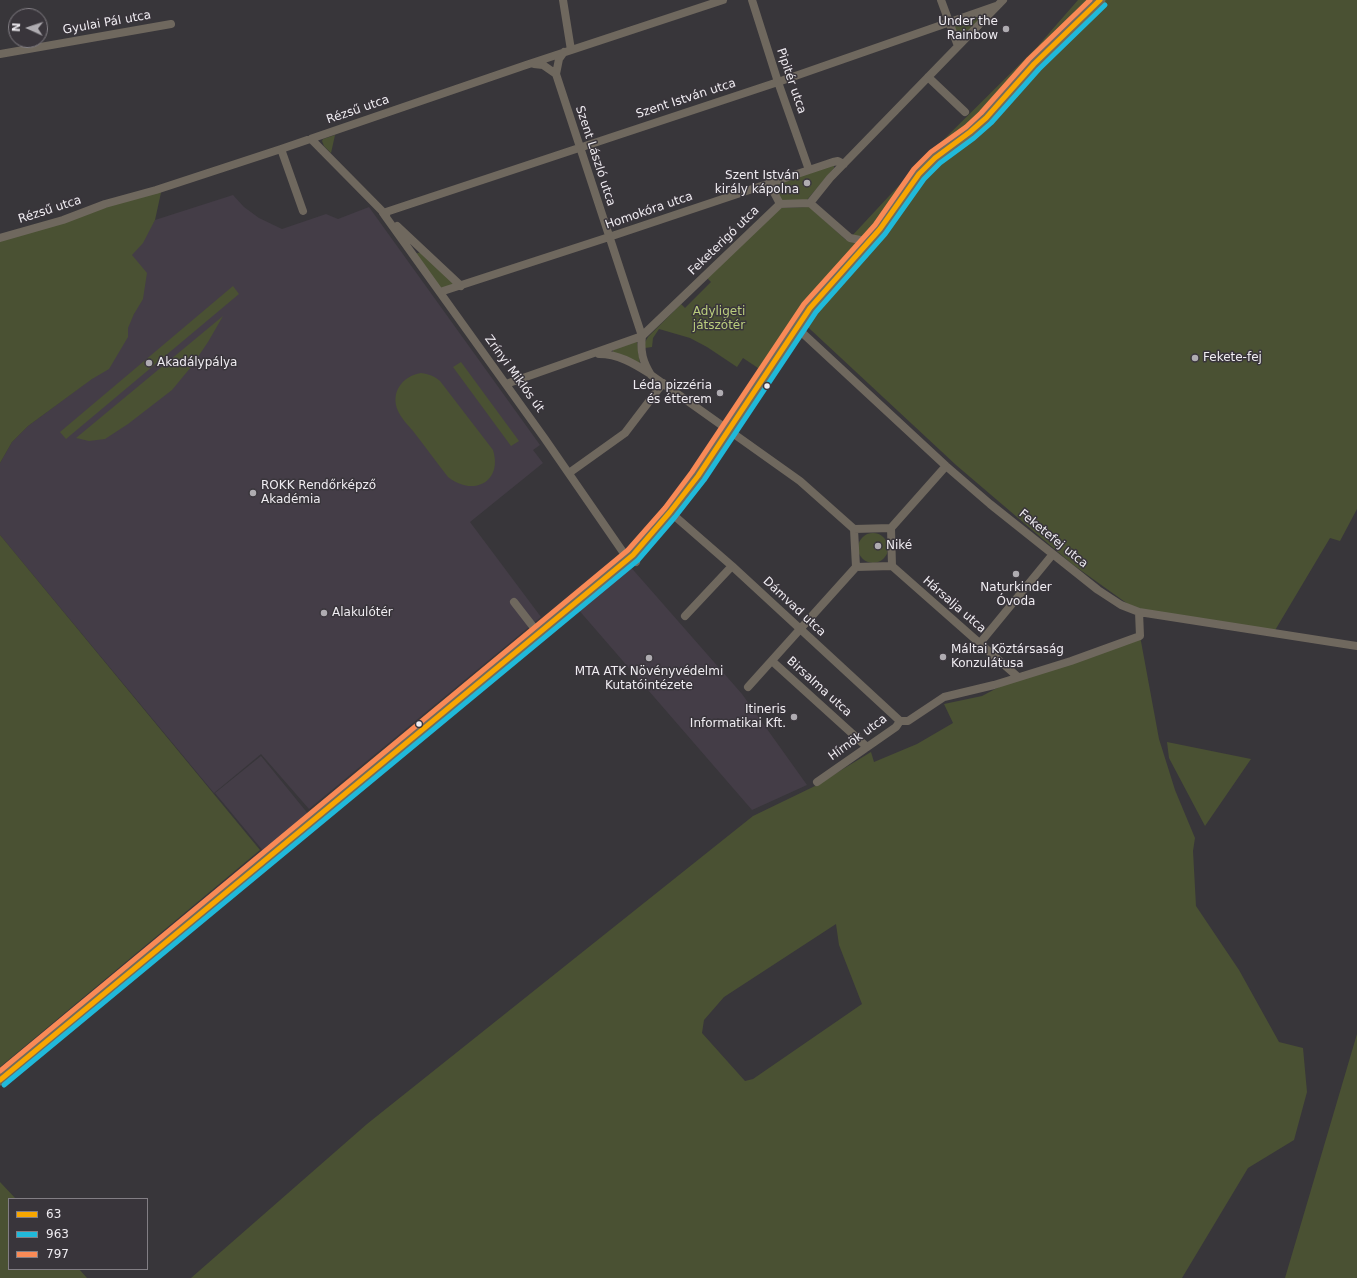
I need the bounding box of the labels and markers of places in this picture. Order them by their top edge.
place label: Under the Rainbow [938,15,998,43]
marker: Under the Rainbow [1001,24,1011,34]
place label: Szent István király kápolna [715,169,799,197]
marker: Szent István király kápolna [802,178,812,188]
place label: Fekete-fej [1203,351,1262,365]
marker: Fekete-fej [1190,353,1200,363]
place label: Akadálypálya [157,356,237,370]
marker: Akadálypálya [144,358,154,368]
place label: Léda pizzéria és étterem [633,379,712,407]
unlabelled marker [762,381,772,391]
marker: Léda pizzéria és étterem [715,388,725,398]
place label: ROKK Rendőrképző Akadémia [261,479,376,507]
marker: ROKK Rendőrképző Akadémia [248,488,258,498]
place label: Niké [886,539,912,553]
marker: Niké [873,541,883,551]
marker: Naturkinder Óvoda [1011,569,1021,579]
place label: Naturkinder Óvoda [980,581,1052,609]
place label: Alakulótér [332,606,393,620]
marker: Alakulótér [319,608,329,618]
place label: Máltai Köztársaság Konzulátusa [951,643,1064,671]
marker: Máltai Köztársaság Konzulátusa [938,652,948,662]
marker: MTA ATK Növényvédelmi Kutatóintézete [644,653,654,663]
place label: MTA ATK Növényvédelmi Kutatóintézete [575,665,723,693]
place label: Itineris Informatikai Kft. [690,703,786,731]
marker: Itineris Informatikai Kft. [789,712,799,722]
unlabelled marker [414,719,424,729]

